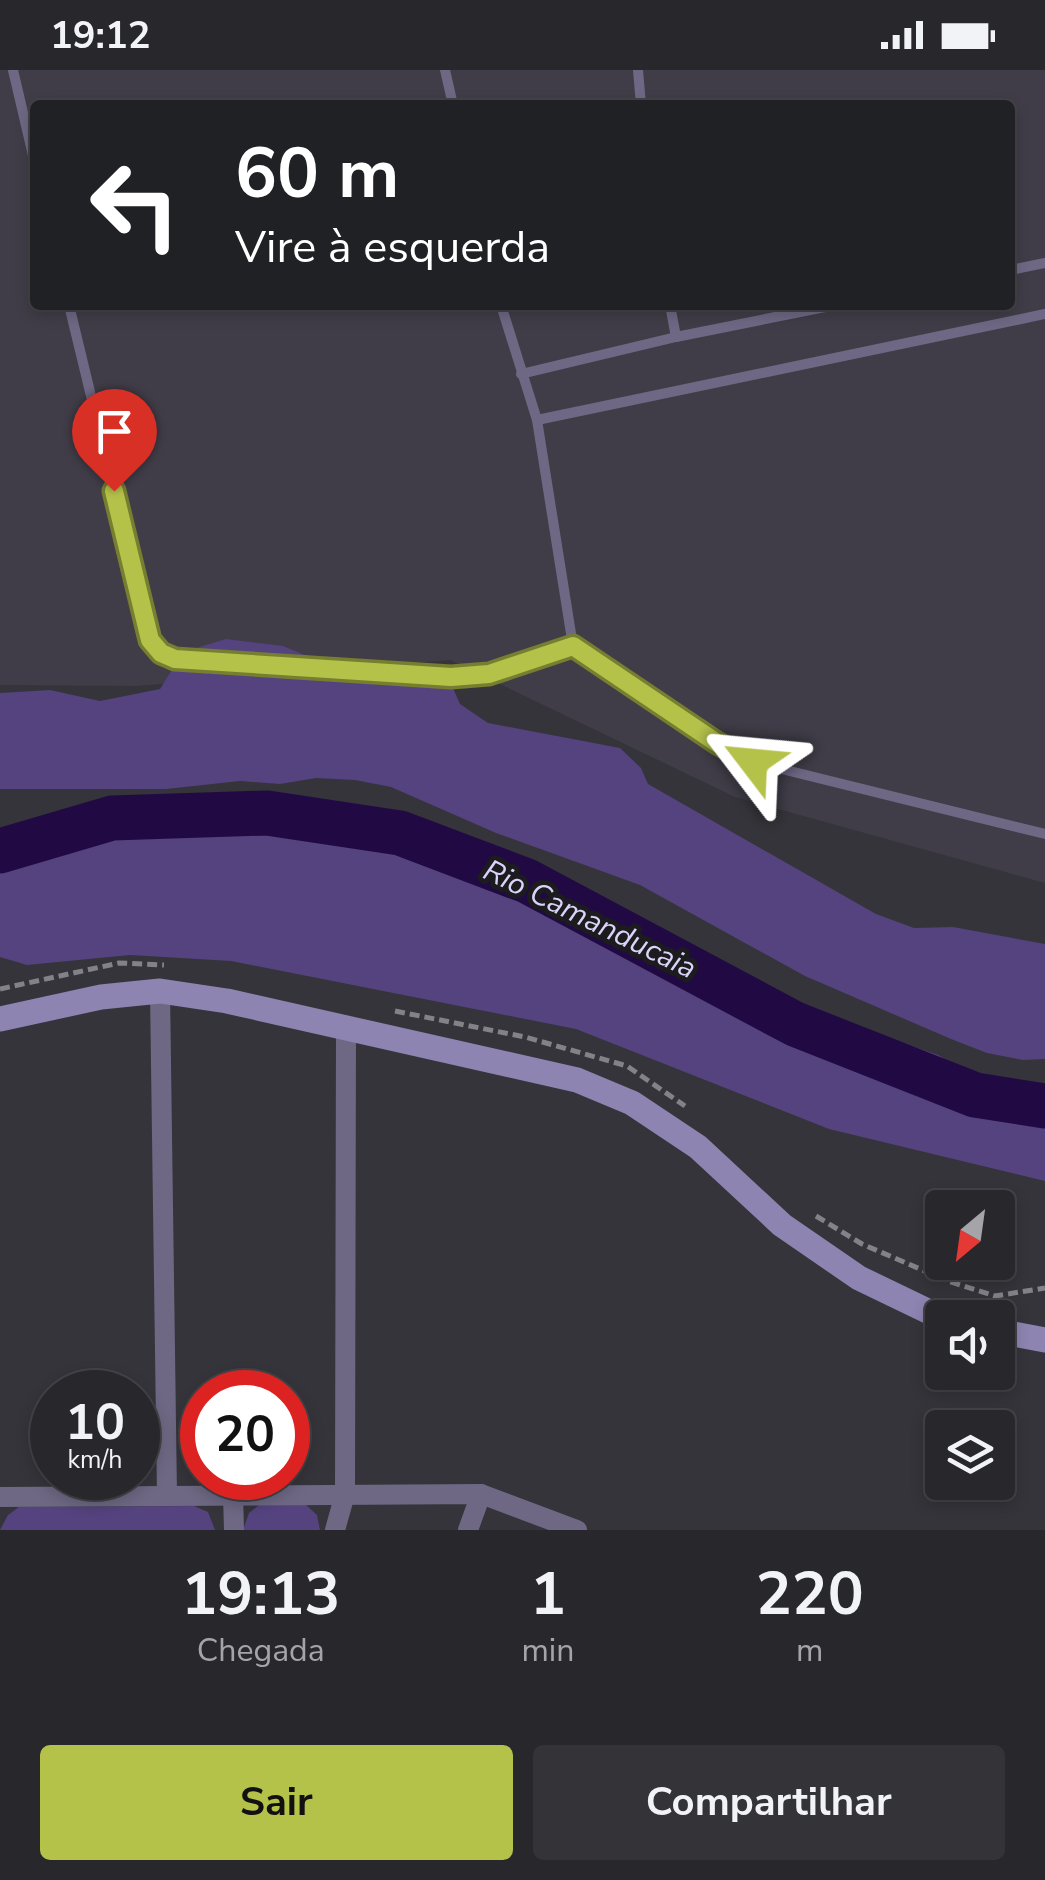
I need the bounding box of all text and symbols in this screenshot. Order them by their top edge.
text: 19:12 [50,10,151,61]
text: 60 m [235,126,399,222]
icon: left [70,140,200,270]
text: Vire à esquerda [235,217,550,278]
pin [72,389,157,492]
icon: arrive [87,404,142,459]
position arrow [701,710,805,814]
water label: Rio Camanducaia [476,850,703,989]
north arrow [925,1190,1015,1280]
map controls [925,1190,1015,1500]
button: sound [925,1300,1015,1390]
speed limit sign: 20 [180,1370,310,1500]
text: 10 [65,1388,125,1457]
button: layers [925,1410,1015,1500]
text: km/h [67,1443,123,1477]
text: 19:13 [181,1553,340,1635]
text: 1 [530,1553,566,1635]
text: 220 [756,1553,864,1635]
text: Chegada [197,1629,325,1672]
text: min [521,1629,574,1672]
text: m [796,1629,823,1672]
button: Sair [40,1745,513,1860]
button: Compartilhar [533,1745,1005,1860]

